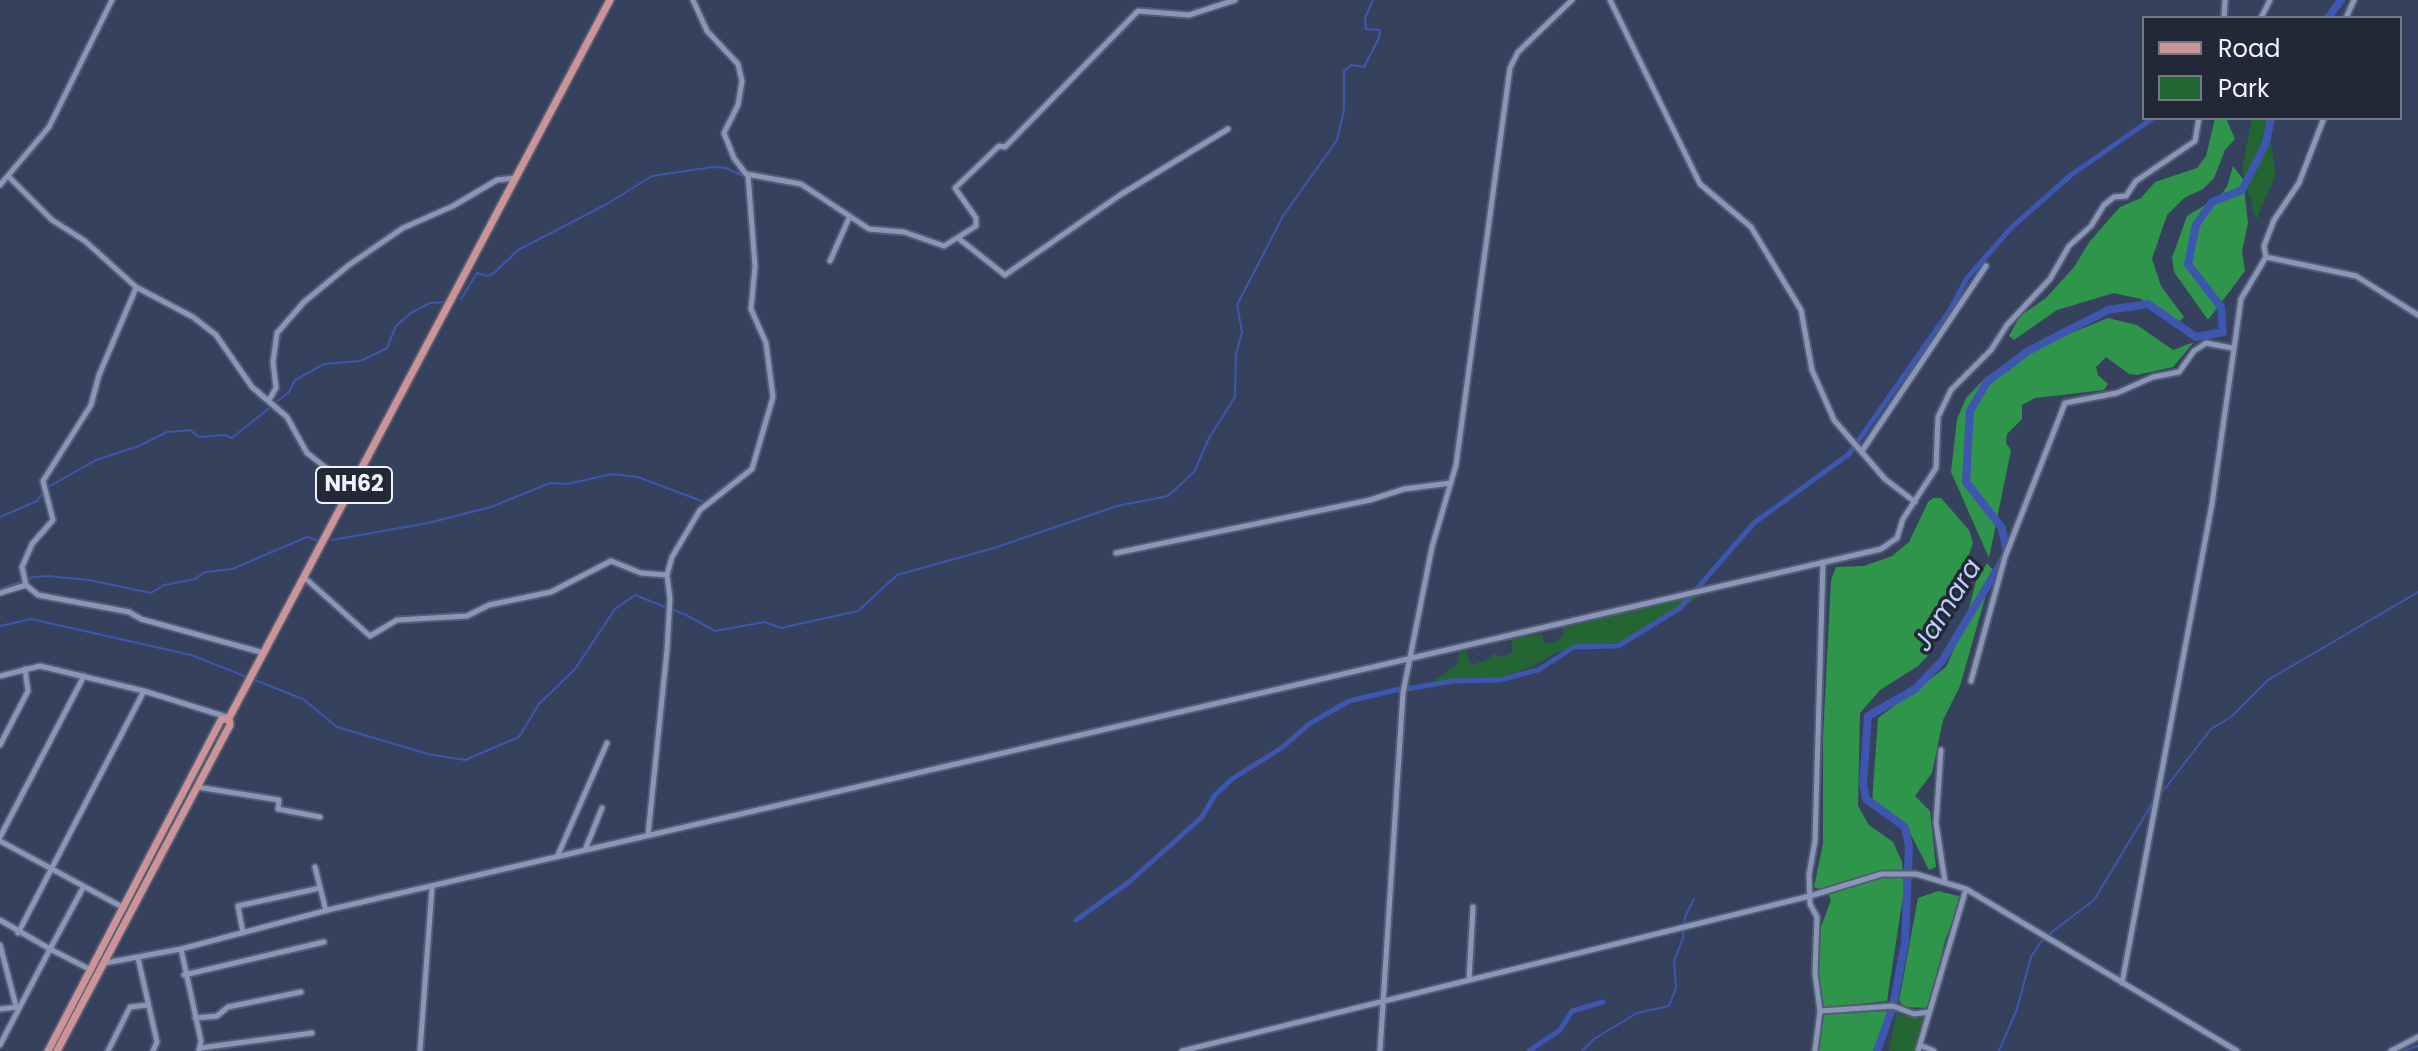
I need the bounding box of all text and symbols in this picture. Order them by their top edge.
legend [2142,16,2402,120]
text: Road [2218,32,2280,65]
text: Park [2218,72,2269,105]
road number: NH62 [316,467,392,503]
water label: Jamara [1908,554,1990,658]

